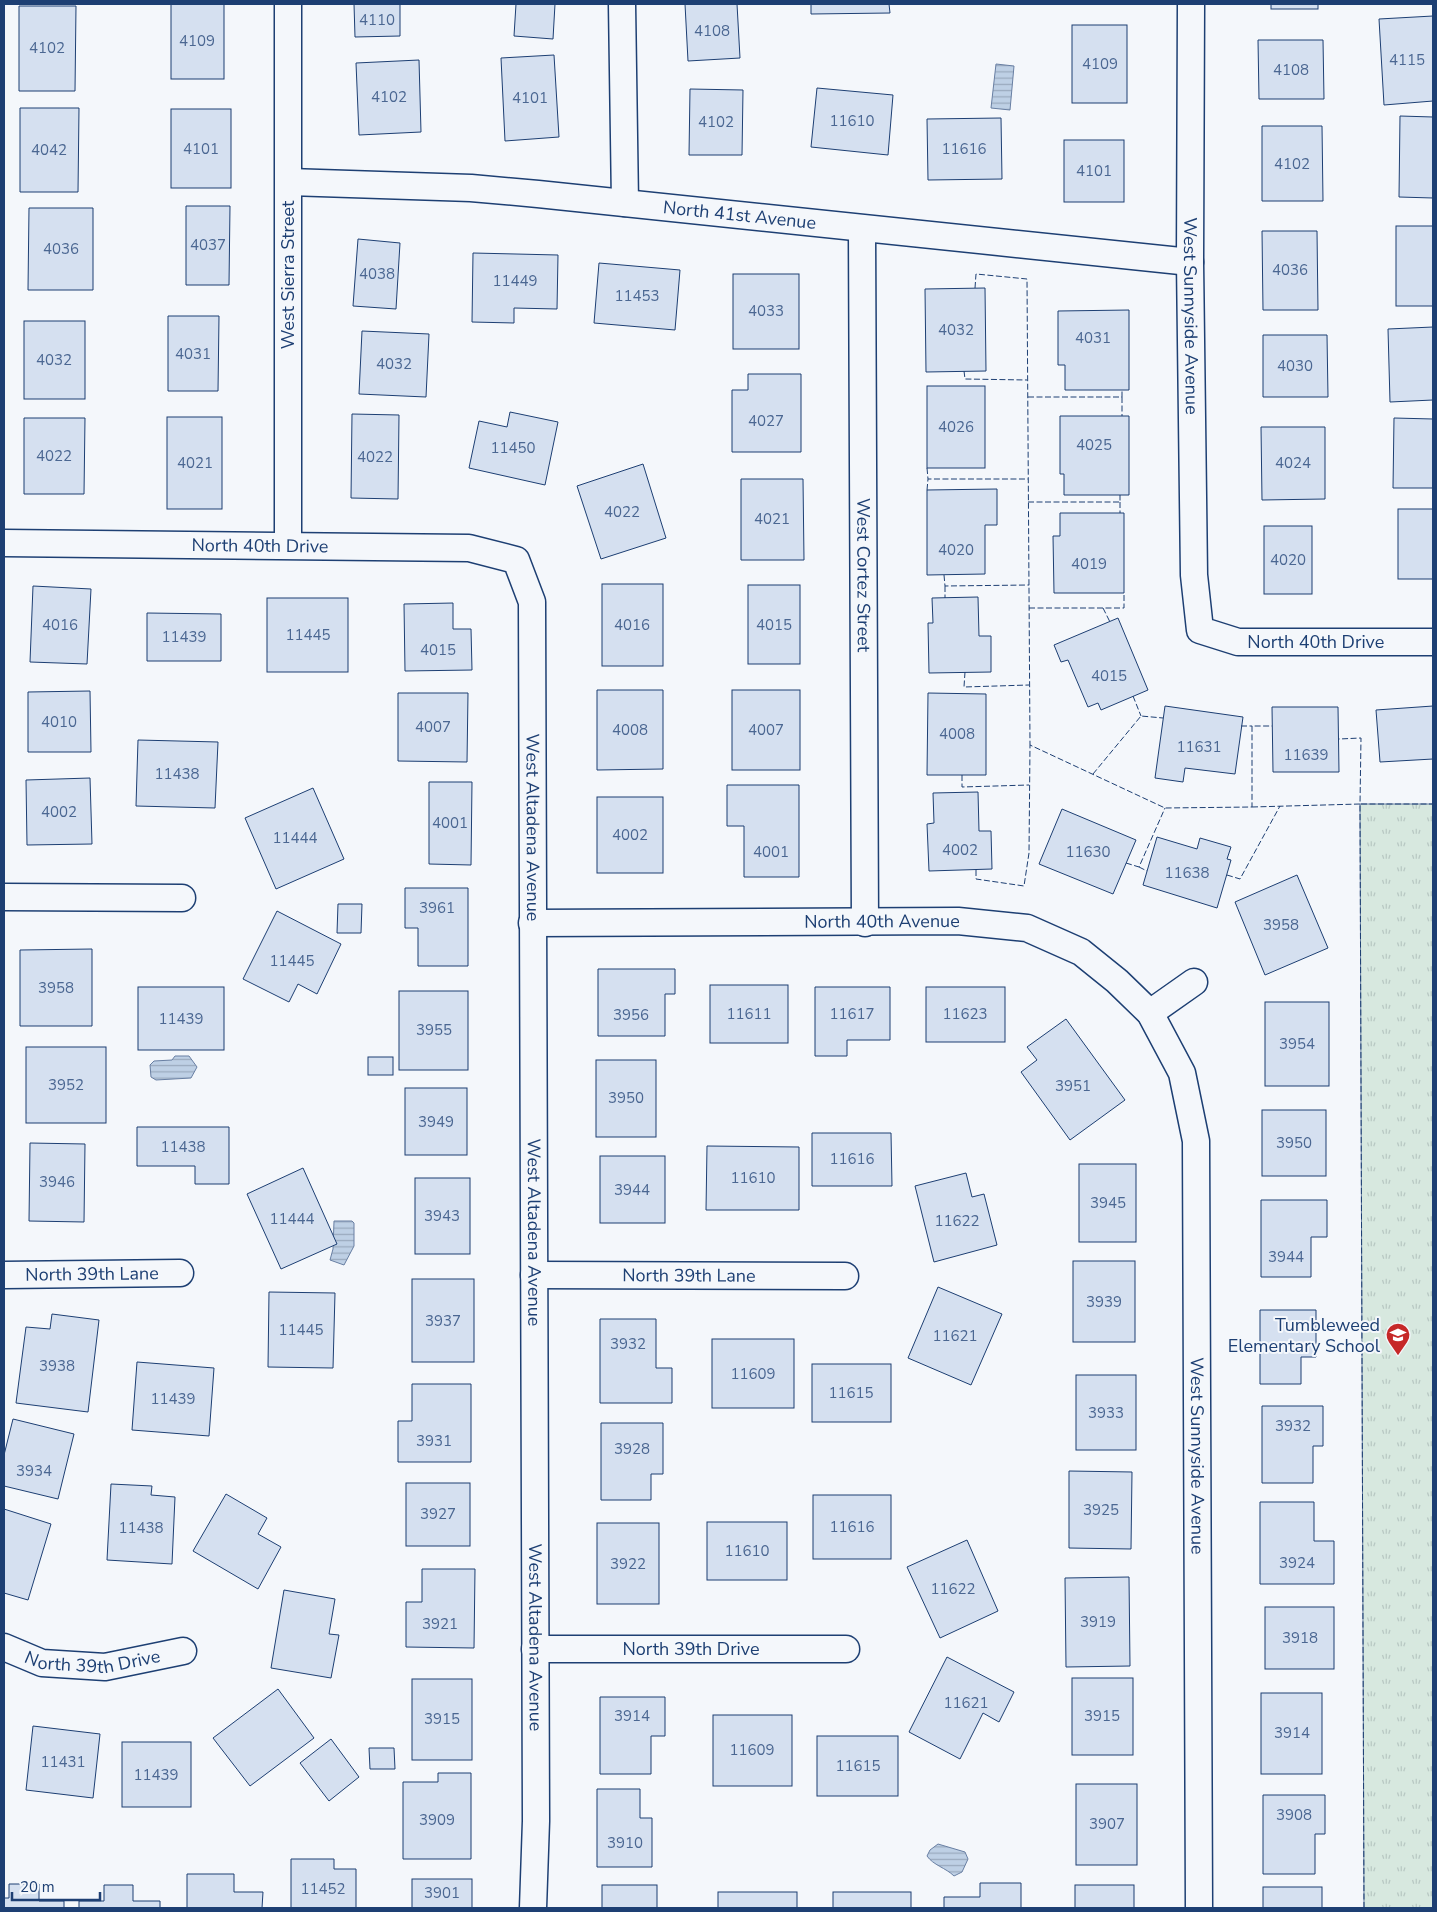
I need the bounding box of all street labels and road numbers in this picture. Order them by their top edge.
street label: North 41st Avenue [662,195,817,235]
street label: West Sierra Street [276,200,300,349]
street label: West Sunnyside Avenue [1178,217,1204,415]
street label: West Cortez Street [851,498,876,653]
street label: North 40th Drive [191,533,329,558]
street label: North 40th Drive [1247,630,1384,654]
street label: West Altadena Avenue [520,734,545,921]
street label: North 40th Avenue [804,909,960,934]
street label: West Altadena Avenue [522,1139,546,1326]
street label: North 39th Lane [25,1261,159,1287]
street label: North 39th Lane [622,1263,756,1288]
street label: West Sunnyside Avenue [1185,1357,1210,1555]
street label: West Altadena Avenue [523,1544,548,1731]
street label: North 39th Drive [623,1637,759,1661]
street label: North 39th Drive [21,1644,162,1679]

